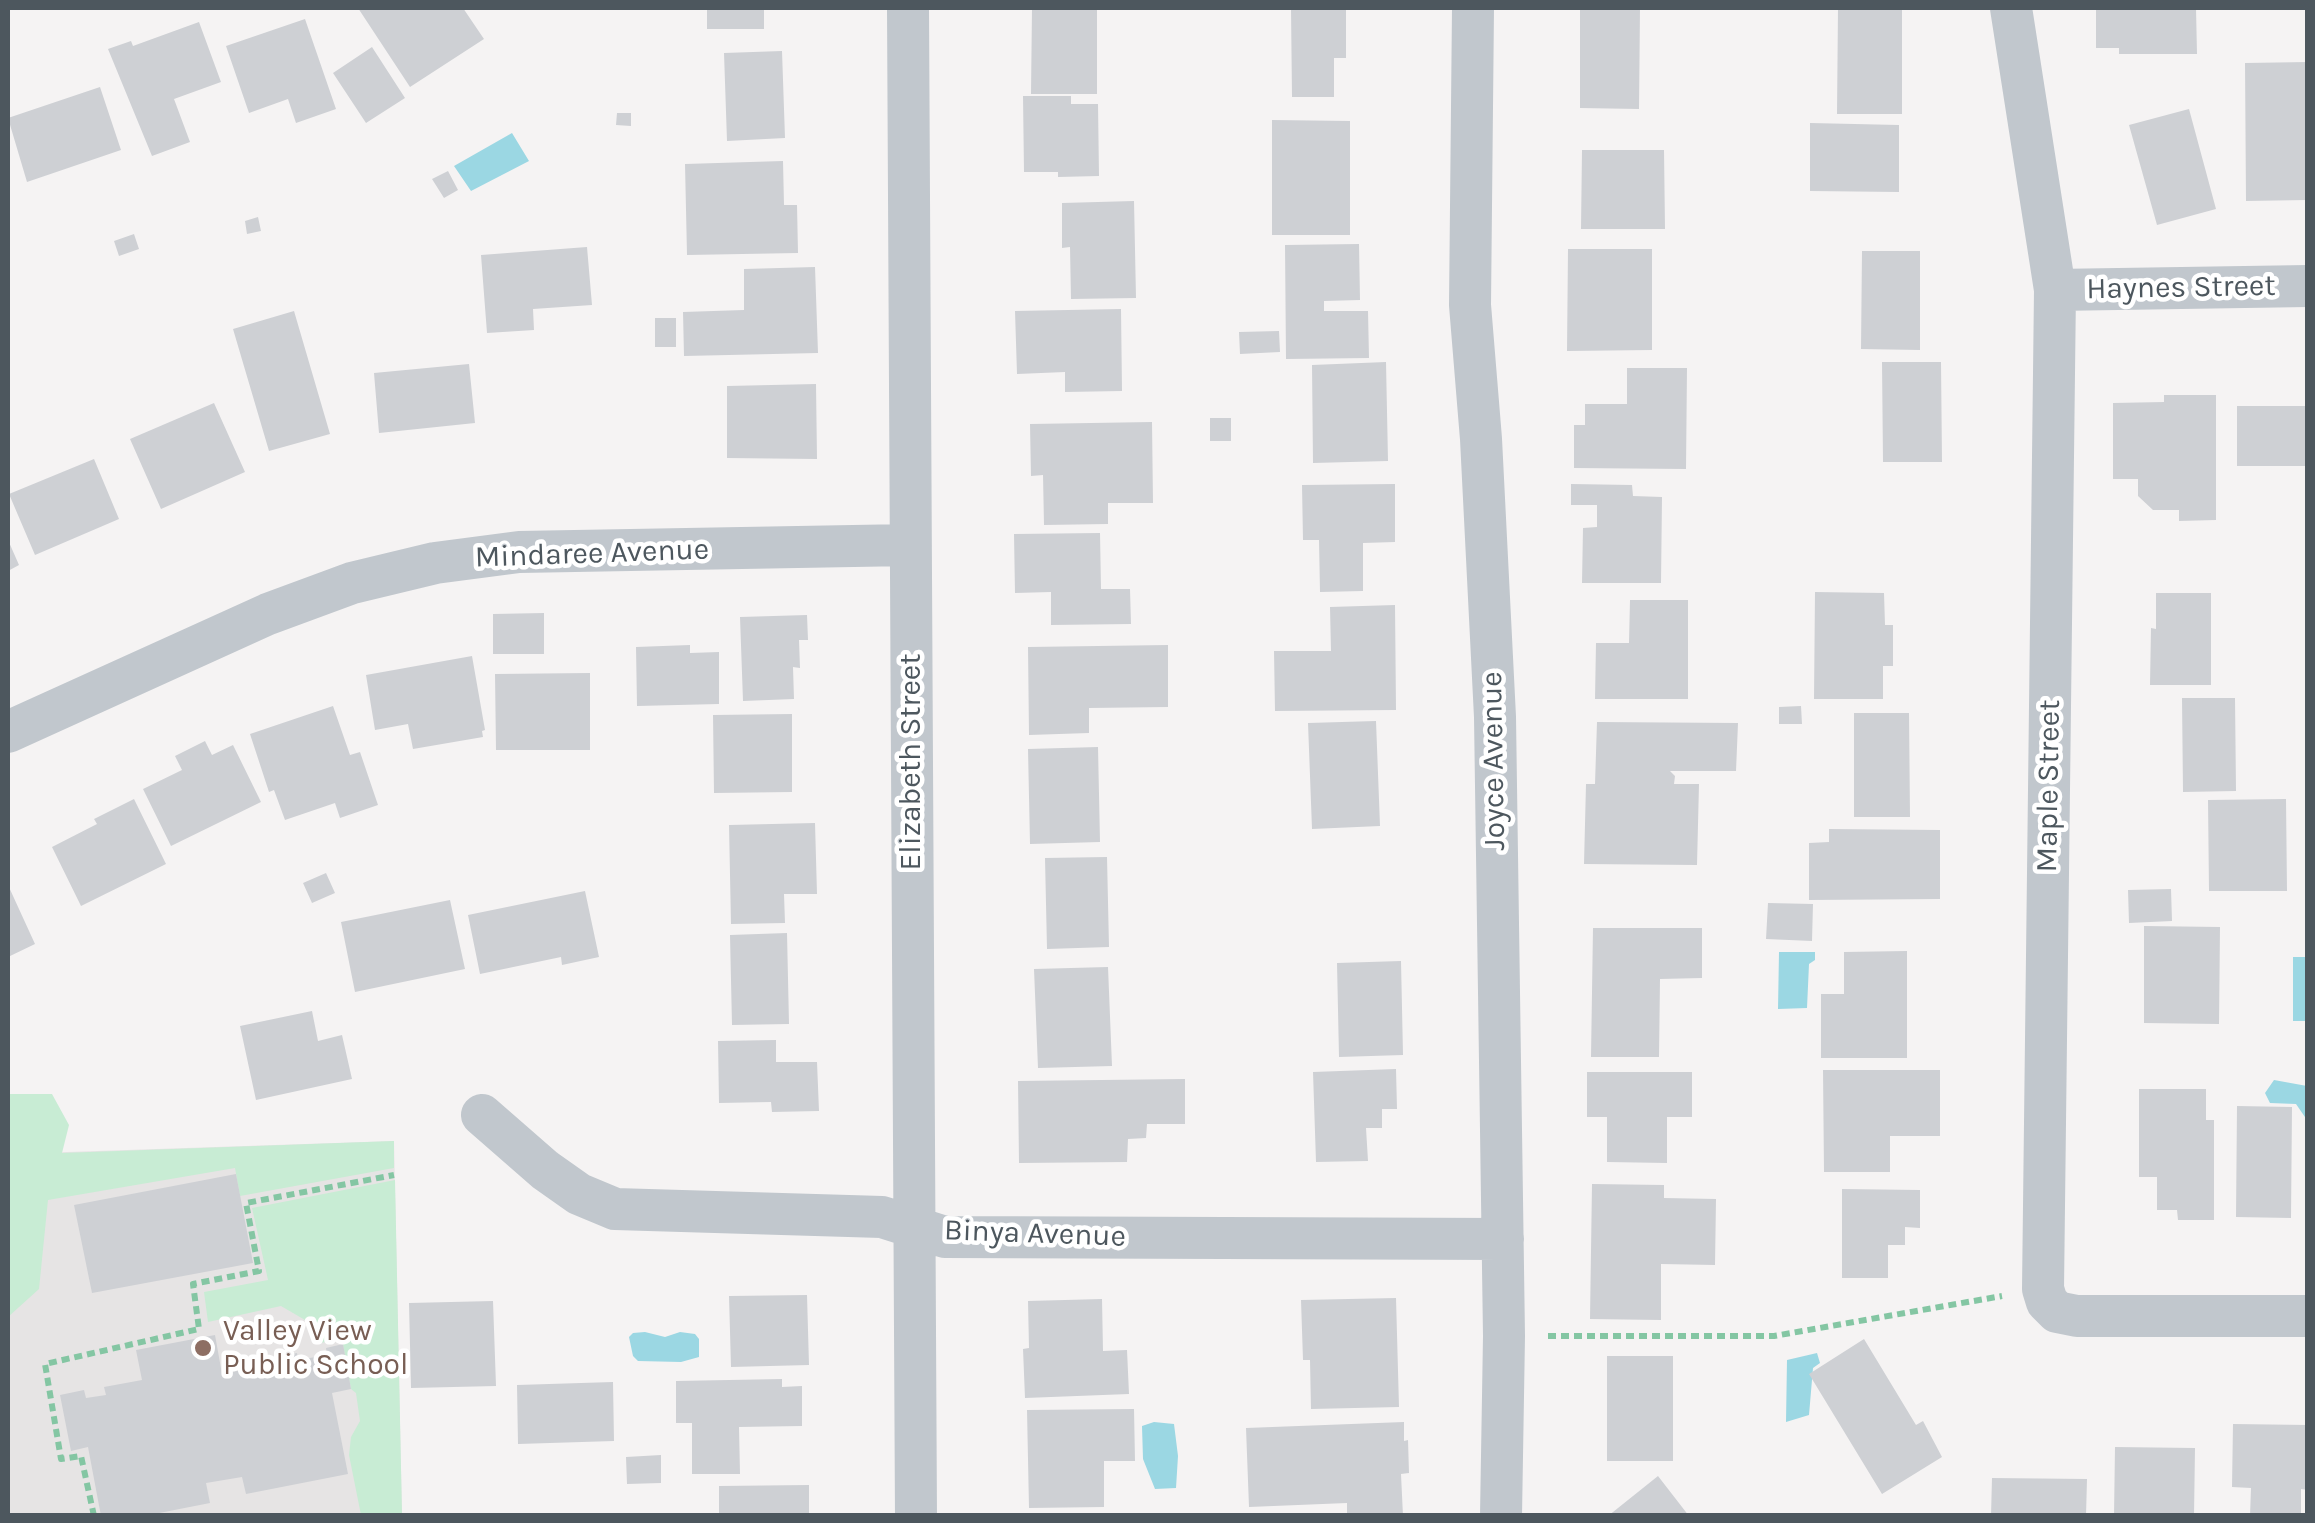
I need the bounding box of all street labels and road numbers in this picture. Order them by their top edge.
street label: Haynes Street [2086,268,2276,308]
street label: Mindaree Avenue [474,532,710,576]
street label: Elizabeth Street [893,654,929,870]
street label: Joyce Avenue [1474,671,1514,851]
street label: Maple Street [2029,699,2069,873]
street label: Binya Avenue [943,1213,1127,1255]

